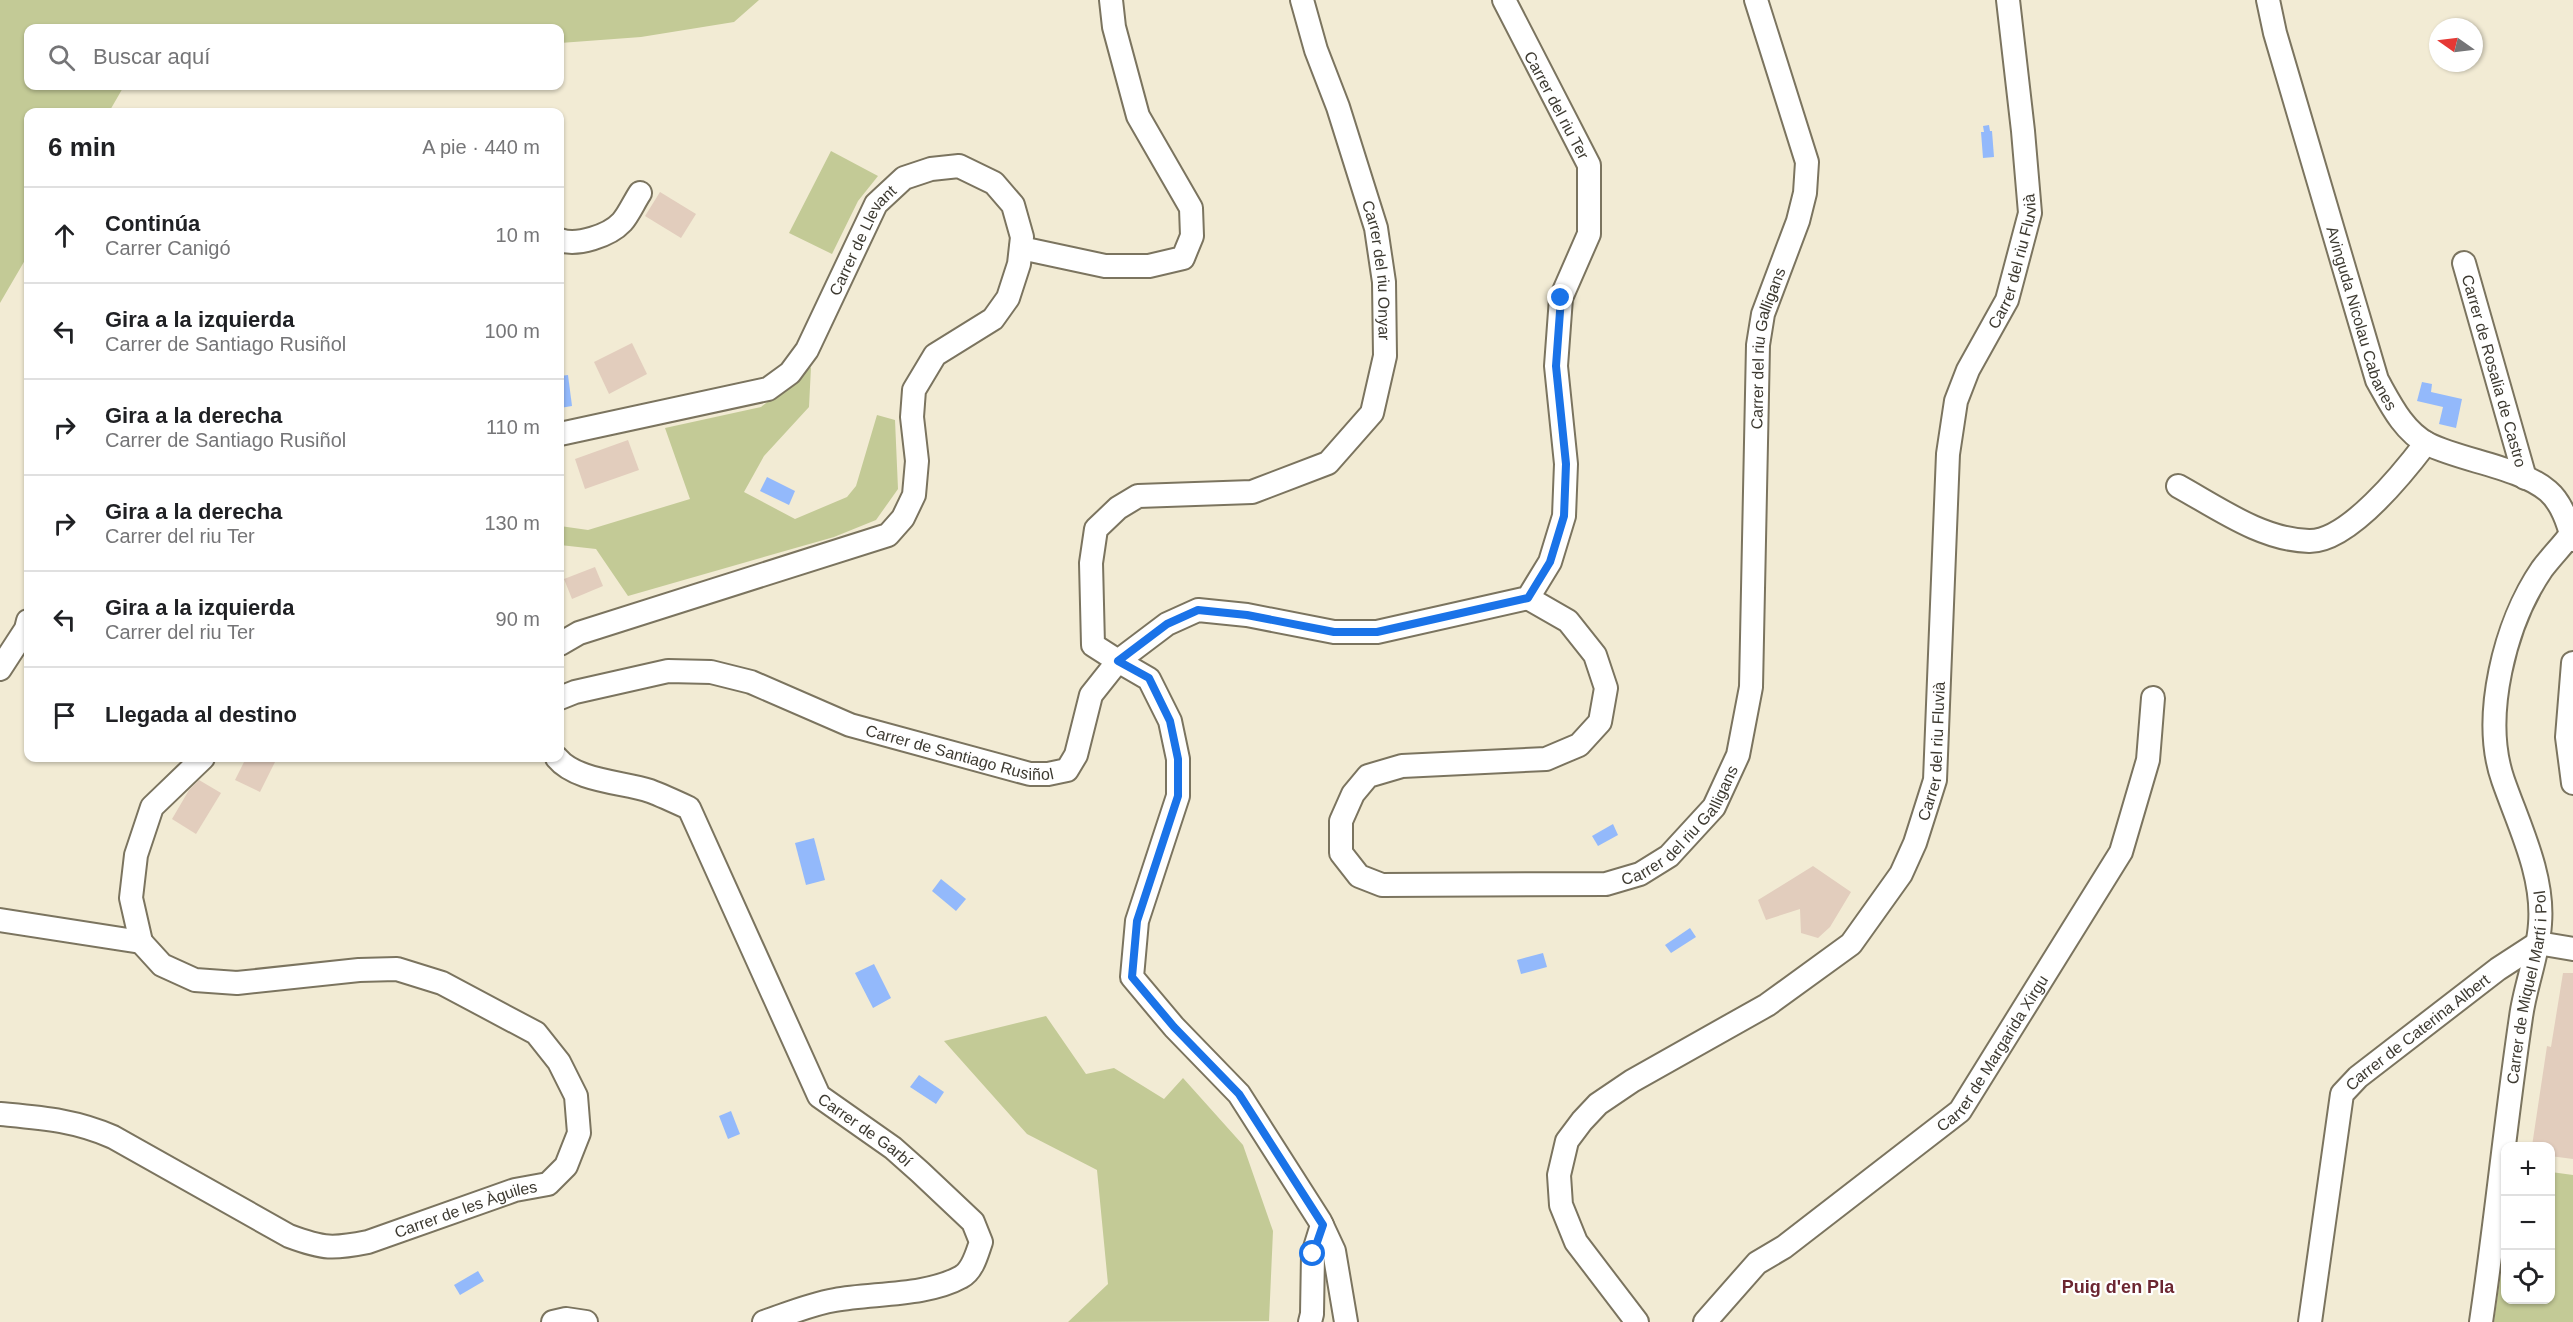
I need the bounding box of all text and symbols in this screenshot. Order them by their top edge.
north arrow [2429,18,2483,72]
search box [24,24,564,90]
icon: search [45,41,78,74]
text: Buscar aquí [93,44,210,69]
street label: Carrer del riu Ter [1521,48,1592,163]
text: 6 min [48,132,116,162]
text: A pie · 440 m [422,136,540,158]
street label: Carrer de Llevant [826,182,900,298]
street label: Carrer del riu Fluvià [1985,193,2039,332]
street label: Carrer del riu Onyar [1359,198,1393,341]
text: Continúa [105,211,200,236]
icon: ahead [48,219,81,252]
text: 10 m [496,224,540,246]
street label: Avinguda Nicolau Cabanes [2323,224,2400,413]
text: Carrer Canigó [105,237,231,259]
street label: Carrer del riu Galligans [1748,265,1789,430]
street label: Carrer de Rosalia de Castro [2459,273,2529,469]
route end [1547,284,1573,310]
text: Gira a la izquierda [105,307,295,332]
icon: left [48,315,81,348]
text: 100 m [484,320,540,342]
text: Carrer de Santiago Rusiñol [105,333,346,355]
text: Gira a la derecha [105,403,282,428]
icon: right [48,411,81,444]
text: 110 m [486,416,540,438]
text: Carrer de Santiago Rusiñol [105,429,346,451]
text: Gira a la derecha [105,499,282,524]
icon: right [48,507,81,540]
text: 130 m [484,512,540,534]
text: Carrer del riu Ter [105,525,255,547]
text: Gira a la izquierda [105,595,295,620]
icon: left [48,603,81,636]
text: 90 m [496,608,540,630]
text: Carrer del riu Ter [105,621,255,643]
street label: Carrer del riu Fluvià [1915,681,1948,823]
icon: arrive [48,699,81,732]
text: Llegada al destino [105,702,297,727]
street label: Carrer de Santiago Rusiñol [864,722,1055,783]
street label: Carrer del riu Galligans [1619,763,1741,888]
street label: Carrer de Miquel Martí i Pol [2504,890,2550,1085]
street label: Carrer de Caterina Albert [2342,971,2493,1094]
street label: Carrer de Margarida Xirgu [1933,972,2051,1135]
street label: Carrer de Garbí [815,1090,916,1170]
map controls [2501,1142,2555,1304]
button: + [2501,1142,2555,1196]
street label: Carrer de les Àguiles [392,1178,538,1241]
button: − [2501,1196,2555,1250]
route start [1299,1240,1325,1266]
button: locate [2501,1250,2555,1304]
district label: Puig d'en Pla [2062,1277,2175,1297]

